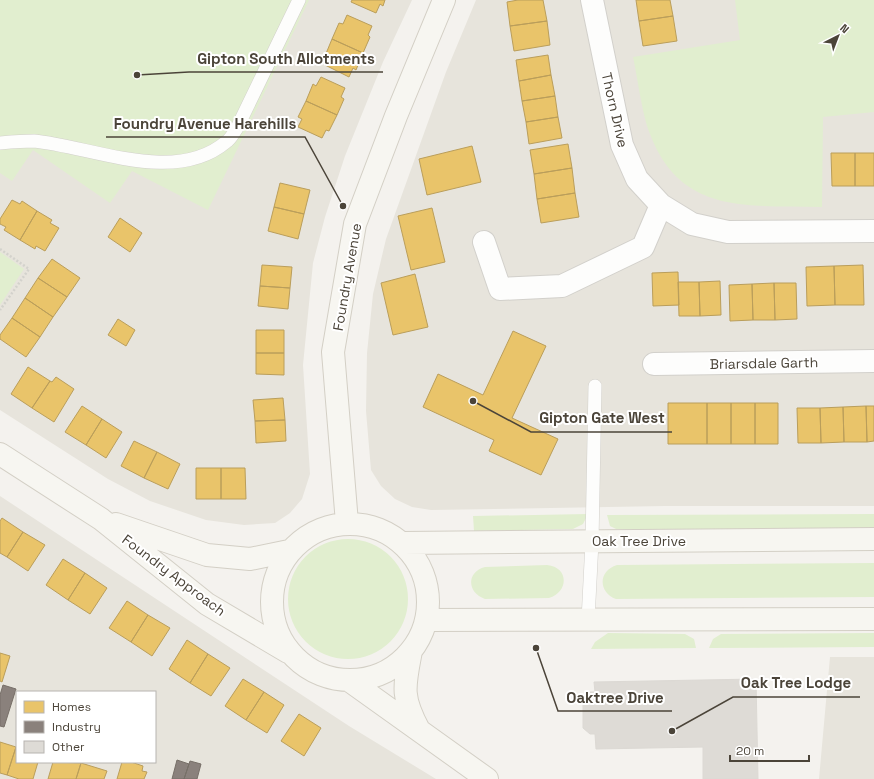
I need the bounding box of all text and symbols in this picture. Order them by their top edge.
north arrow [818,16,858,56]
text: N [837,21,852,36]
callout: Gipton South Allotments [189,45,383,72]
text: Gipton South Allotments [197,49,375,68]
street label: Thorn Drive [598,71,632,149]
callout: Foundry Avenue Harehills [106,110,305,137]
text: Foundry Avenue Harehills [114,114,297,133]
street label: Foundry Avenue [329,222,365,332]
street label: Briarsdale Garth [710,353,818,373]
callout: Gipton Gate West [531,405,672,432]
text: Gipton Gate West [539,408,665,427]
street label: Foundry Approach [119,530,229,620]
street label: Oak Tree Drive [592,532,686,550]
callout: Oak Tree Lodge [733,670,860,697]
text: Oak Tree Lodge [741,673,852,692]
callout: Oaktree Drive [558,684,672,711]
text: Oaktree Drive [566,688,664,707]
legend [16,691,156,763]
text: Homes [52,699,91,715]
text: Industry [52,719,101,735]
scale bar [730,737,809,763]
text: Other [52,739,85,755]
text: 20 m [736,743,764,759]

